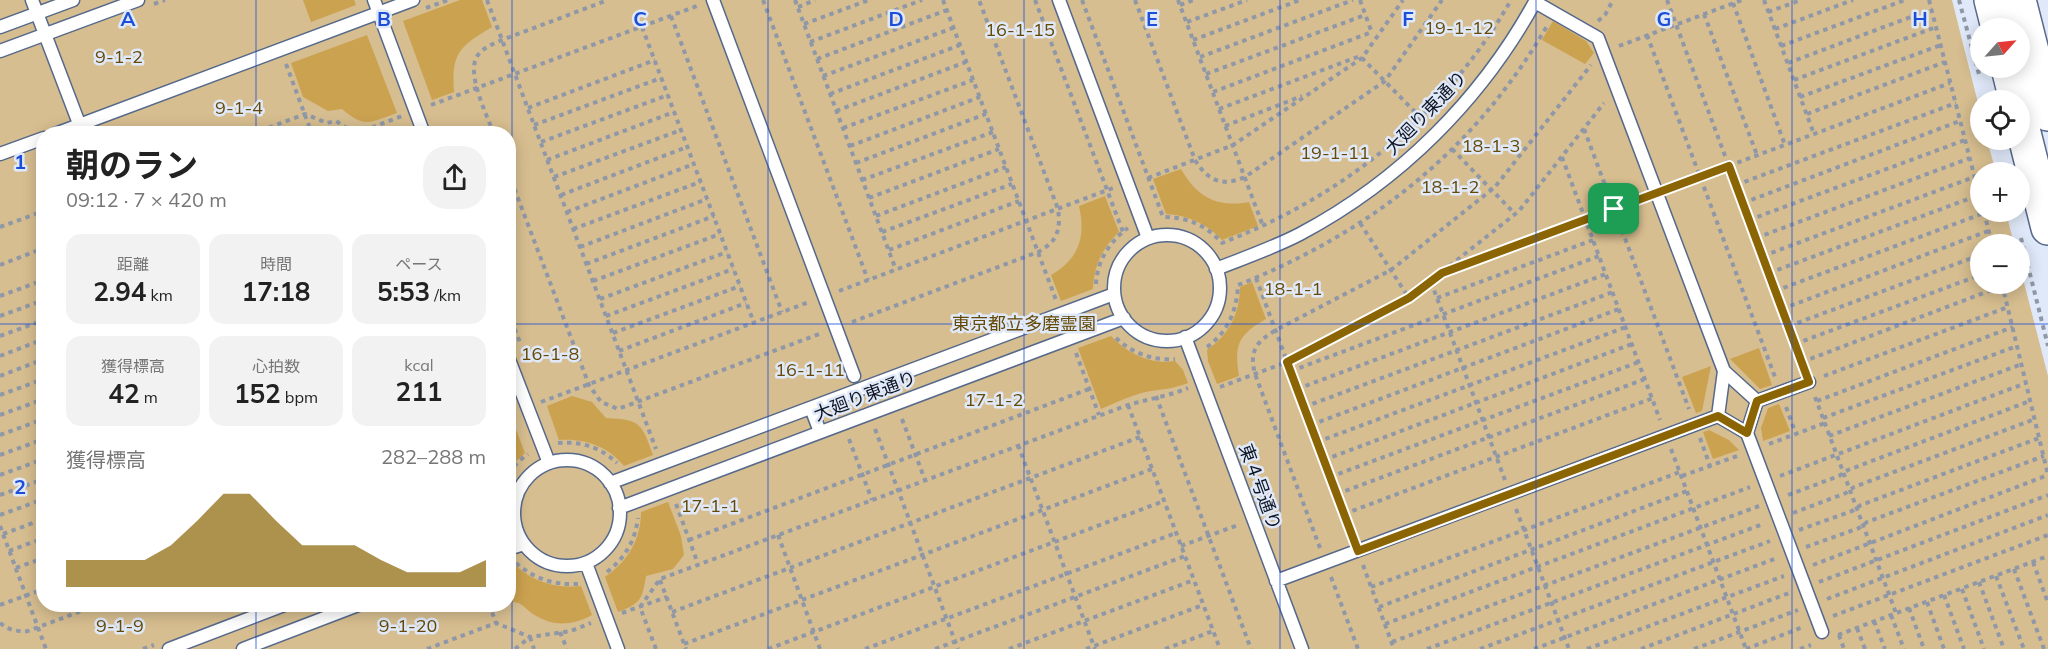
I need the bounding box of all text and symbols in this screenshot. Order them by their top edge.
text: A [121,6,136,31]
text: B [377,6,391,31]
text: C [633,6,647,31]
text: D [888,6,904,31]
text: E [1146,6,1158,31]
text: F [1402,6,1414,31]
text: G [1657,6,1671,31]
text: H [1912,6,1928,31]
park label: 19-1-12 [1424,16,1494,39]
park label: 16-1-15 [985,18,1055,41]
north arrow [1970,18,2030,78]
map controls [1970,18,2030,294]
park label: 9-1-2 [95,45,143,68]
street label: 大廻り東通り [1380,66,1471,159]
button: locate [1970,90,2030,150]
park label: 9-1-4 [215,96,263,119]
park label: 18-1-3 [1462,134,1520,157]
park label: 19-1-11 [1300,141,1370,164]
text: 朝のラン [66,144,198,185]
button: share [423,146,486,209]
text: 1 [14,149,26,174]
button: + [1970,162,2030,222]
park label: 18-1-2 [1421,175,1479,198]
pin [1588,183,1639,234]
text: 09:12 · 7 × 420 m [66,187,227,212]
icon: arrive [1597,192,1630,225]
button: − [1970,234,2030,294]
text: 距離 [117,254,149,274]
text: 時間 [260,254,292,274]
text: ペース [395,254,443,274]
text: 2.94 [93,275,146,308]
text: 17:18 [242,275,310,308]
text: 5:53 [377,275,430,308]
park label: 18-1-1 [1264,277,1322,300]
text: km [146,285,173,305]
text: /km [430,285,461,305]
park label: 東京都立多磨霊園 [952,312,1096,335]
park label: 16-1-8 [521,342,579,365]
text: kcal [404,355,434,375]
text: 獲得標高 [101,356,165,376]
text: 心拍数 [252,356,300,376]
park label: 16-1-11 [775,358,845,381]
street label: 大廻り東通り [810,365,919,426]
text: 211 [396,375,442,408]
text: 42 [108,377,139,410]
text: 152 [234,377,281,410]
text: m [139,387,158,407]
text: bpm [281,387,318,407]
park label: 17-1-2 [965,388,1023,411]
street label: 東４号通り [1234,441,1287,533]
text: 282–288 m [381,444,486,469]
text: 獲得標高 [66,447,146,472]
text: 2 [14,474,26,499]
park label: 17-1-1 [681,494,739,517]
park label: 9-1-9 [96,614,144,637]
park label: 9-1-20 [379,614,437,637]

